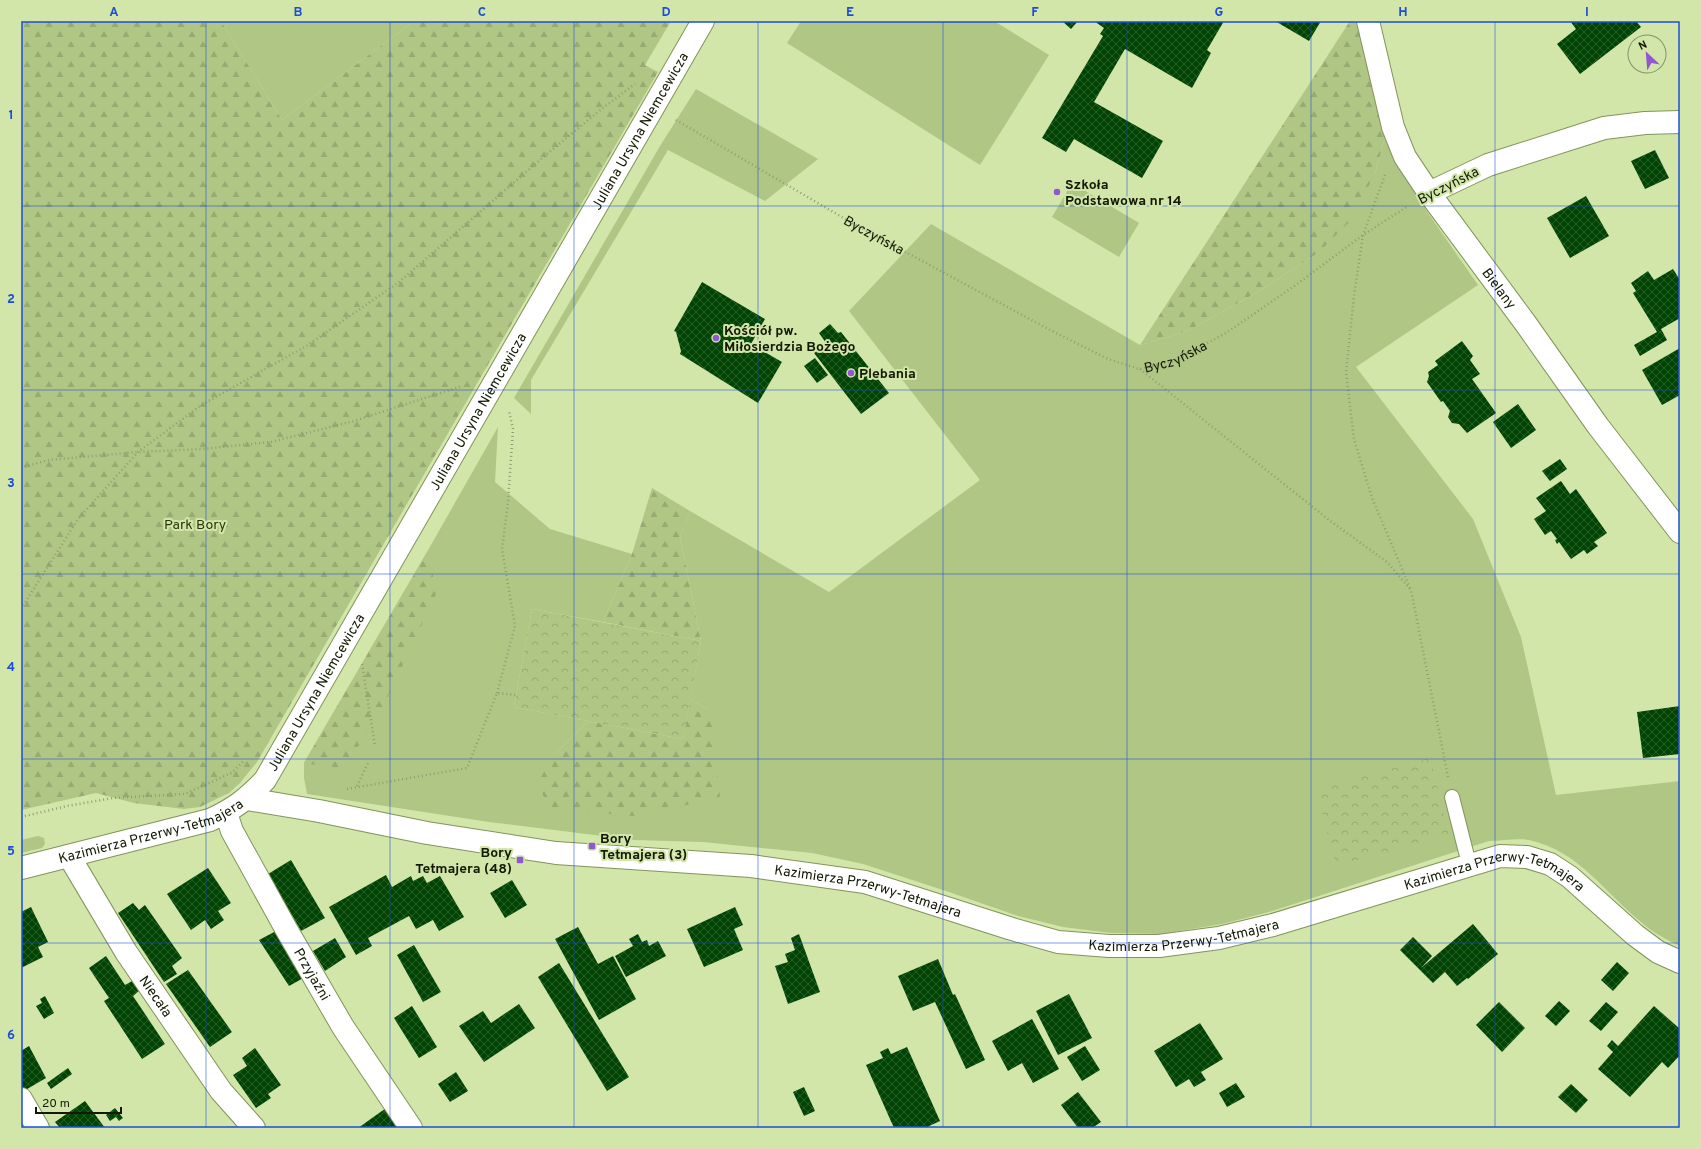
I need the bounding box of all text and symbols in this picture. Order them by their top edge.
text: A [109,5,119,21]
text: B [294,5,303,21]
text: C [478,5,486,21]
text: D [661,5,671,21]
text: E [846,5,854,21]
text: F [1031,5,1039,21]
text: G [1215,5,1224,21]
text: H [1398,5,1408,21]
text: I [1585,5,1589,21]
north arrow [1627,34,1667,74]
text: N [1636,38,1650,54]
street label: Juliana Ursyna Niemcewicza [589,50,693,213]
text: 1 [8,108,14,124]
street label: Byczyńska [1415,164,1482,209]
place label: Szkoła Podstawowa nr 14 [1065,177,1182,210]
marker: Szkoła Podstawowa nr 14 [1052,187,1062,197]
street label: Byczyńska [840,213,907,260]
street label: Bielany [1478,265,1519,313]
text: 2 [7,292,15,308]
place label: Kościół pw. Miłosierdzia Bożego [724,323,855,356]
street label: Juliana Ursyna Niemcewicza [427,330,531,494]
marker: Kościół pw. Miłosierdzia Bożego [711,333,721,343]
street label: Byczyńska [1143,338,1210,378]
place label: Plebania [859,366,916,383]
marker: Plebania [846,368,856,378]
text: 3 [7,476,15,492]
park label: Park Bory [164,517,226,534]
street label: Juliana Ursyna Niemcewicza [265,611,369,775]
text: 4 [7,660,15,676]
street label: Kazimierza Przerwy-Tetmajera [57,796,247,868]
place label: Bory Tetmajera (3) [600,831,687,864]
marker: Bory Tetmajera (3) [587,841,597,851]
text: 5 [7,844,15,860]
place label: Bory Tetmajera (48) [415,845,512,878]
text: Kazimierza Przerwy-Tetmajera [1402,849,1588,896]
marker: Bory Tetmajera (48) [515,855,525,865]
street label: Kazimierza Przerwy-Tetmajera [773,862,963,922]
street label: Kazimierza Przerwy-Tetmajera [1397,878,1589,902]
street label: Kazimierza Przerwy-Tetmajera [1088,917,1281,956]
street label: Przyjaźni [289,945,333,1004]
street label: Niecała [135,973,175,1021]
text: 6 [7,1028,15,1044]
scale bar [36,1089,121,1115]
text: 20 m [42,1096,70,1112]

